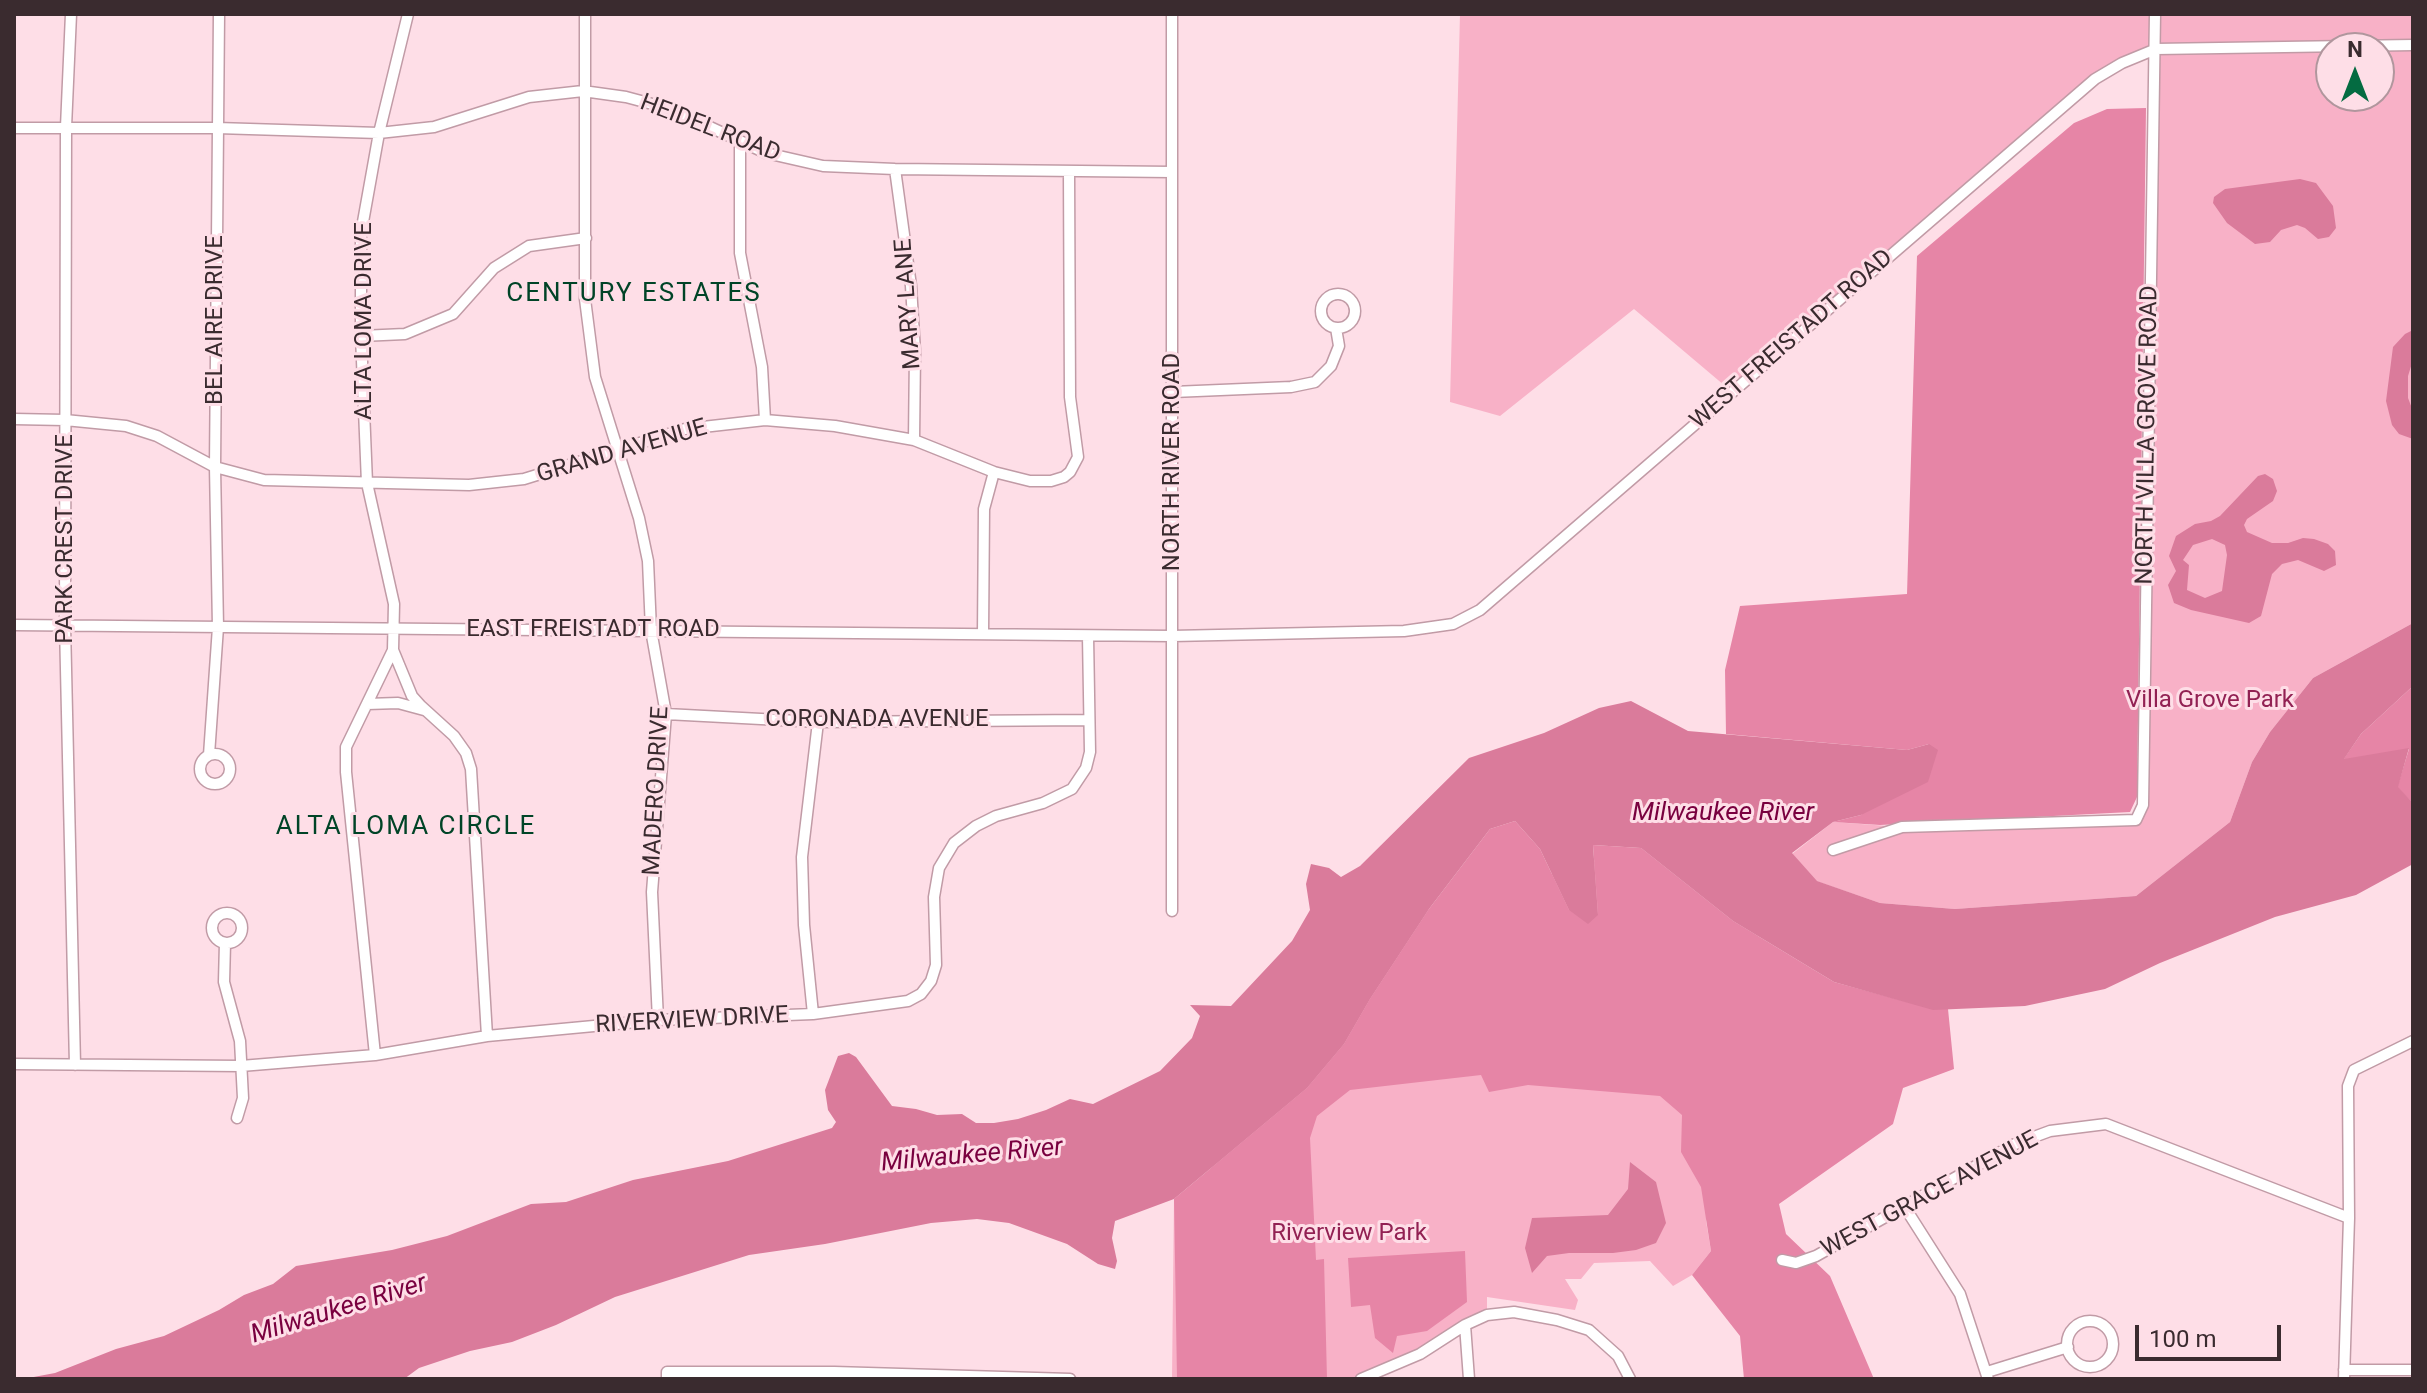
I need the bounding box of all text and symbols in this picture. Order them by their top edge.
north arrow [2315,32,2395,112]
text: N [2347,37,2363,62]
street label: HEIDEL ROAD [636,89,784,169]
street label: ALTA LOMA DRIVE [351,222,379,420]
street label: BEL AIRE DRIVE [202,235,230,405]
street label: MARY LANE [890,238,928,370]
street label: WEST FREISTADT ROAD [1685,244,1899,436]
district label: CENTURY ESTATES [506,278,762,310]
street label: NORTH VILLA GROVE ROAD [2131,285,2165,585]
street label: NORTH RIVER ROAD [1159,353,1187,571]
street label: GRAND AVENUE [534,414,710,490]
street label: PARK CREST DRIVE [52,434,80,644]
street label: EAST FREISTADT ROAD [466,616,720,644]
park label: Villa Grove Park [2126,687,2294,715]
street label: MADERO DRIVE [638,706,676,876]
street label: CORONADA AVENUE [765,706,989,734]
water label: Milwaukee River [1632,797,1814,829]
district label: ALTA LOMA CIRCLE [276,811,536,843]
street label: RIVERVIEW DRIVE [595,1002,789,1040]
street label: WEST GRACE AVENUE [1817,1126,2043,1264]
water label: Milwaukee River [880,1133,1064,1179]
park label: Riverview Park [1271,1220,1427,1248]
water label: Milwaukee River [247,1268,431,1352]
scale bar [2139,1309,2285,1359]
text: 100 m [2149,1325,2216,1353]

